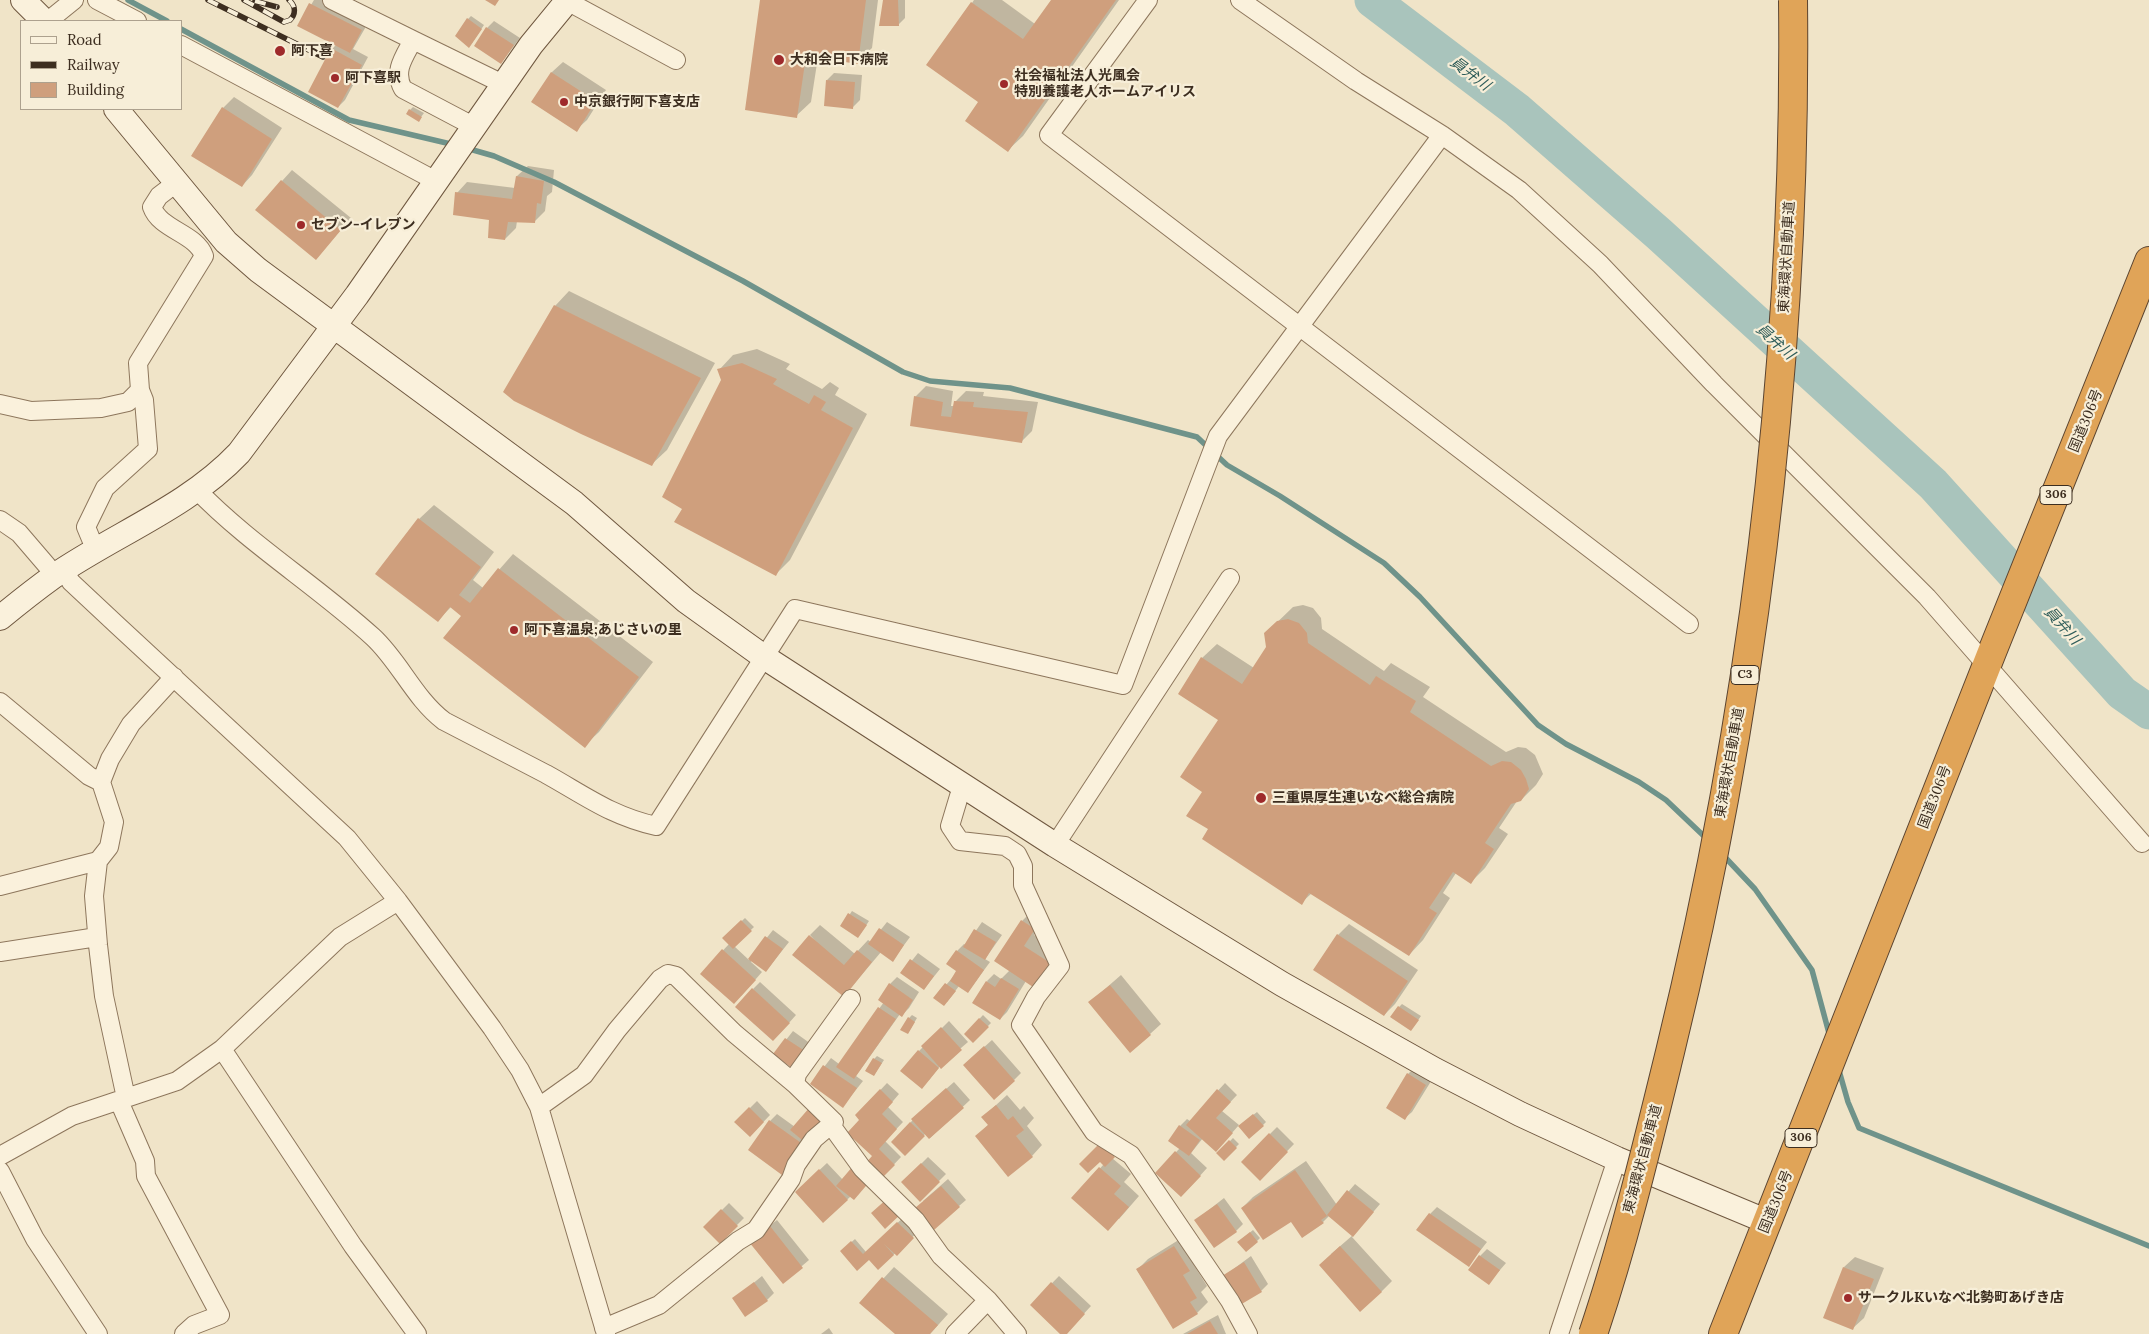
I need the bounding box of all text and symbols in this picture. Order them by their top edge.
legend [20,20,182,110]
text: Road [67,30,102,49]
place label: 阿下喜 [291,43,333,59]
marker: 阿下喜 [273,44,287,58]
place label: 大和会日下病院 [790,52,888,68]
marker: 大和会日下病院 [772,53,786,67]
water label: 員弁川 [1447,53,1493,95]
text: Railway [67,55,120,74]
place label: 社会福祉法人光風会 特別養護老人ホームアイリス [1014,68,1196,100]
place label: 阿下喜駅 [345,70,401,86]
marker: 阿下喜駅 [329,72,341,84]
marker: 社会福祉法人光風会 特別養護老人ホームアイリス [998,78,1010,90]
text: Building [67,80,124,99]
place label: 中京銀行阿下喜支店 [574,94,700,110]
marker: 中京銀行阿下喜支店 [558,96,570,108]
street label: 東海環状自動車道 [1776,201,1798,313]
place label: セブン-イレブン [311,217,416,233]
marker: セブン-イレブン [295,219,307,231]
water label: 員弁川 [1752,320,1798,364]
street label: 国道306号 [2066,387,2106,455]
road number: 306 [2040,486,2072,504]
water label: 員弁川 [2040,603,2084,649]
place label: 阿下喜温泉;あじさいの里 [524,622,682,638]
marker: 阿下喜温泉;あじさいの里 [508,624,520,636]
road number: C3 [1731,666,1759,684]
street label: 東海環状自動車道 [1712,706,1748,820]
street label: 国道306号 [1915,763,1955,831]
place label: 三重県厚生連いなべ総合病院 [1272,790,1454,806]
marker: 三重県厚生連いなべ総合病院 [1254,791,1268,805]
street label: 東海環状自動車道 [1620,1103,1666,1215]
road number: 306 [1785,1128,1817,1148]
street label: 国道306号 [1756,1168,1796,1236]
place label: サークルKいなべ北勢町あげき店 [1858,1290,2064,1306]
marker: サークルKいなべ北勢町あげき店 [1842,1292,1854,1304]

